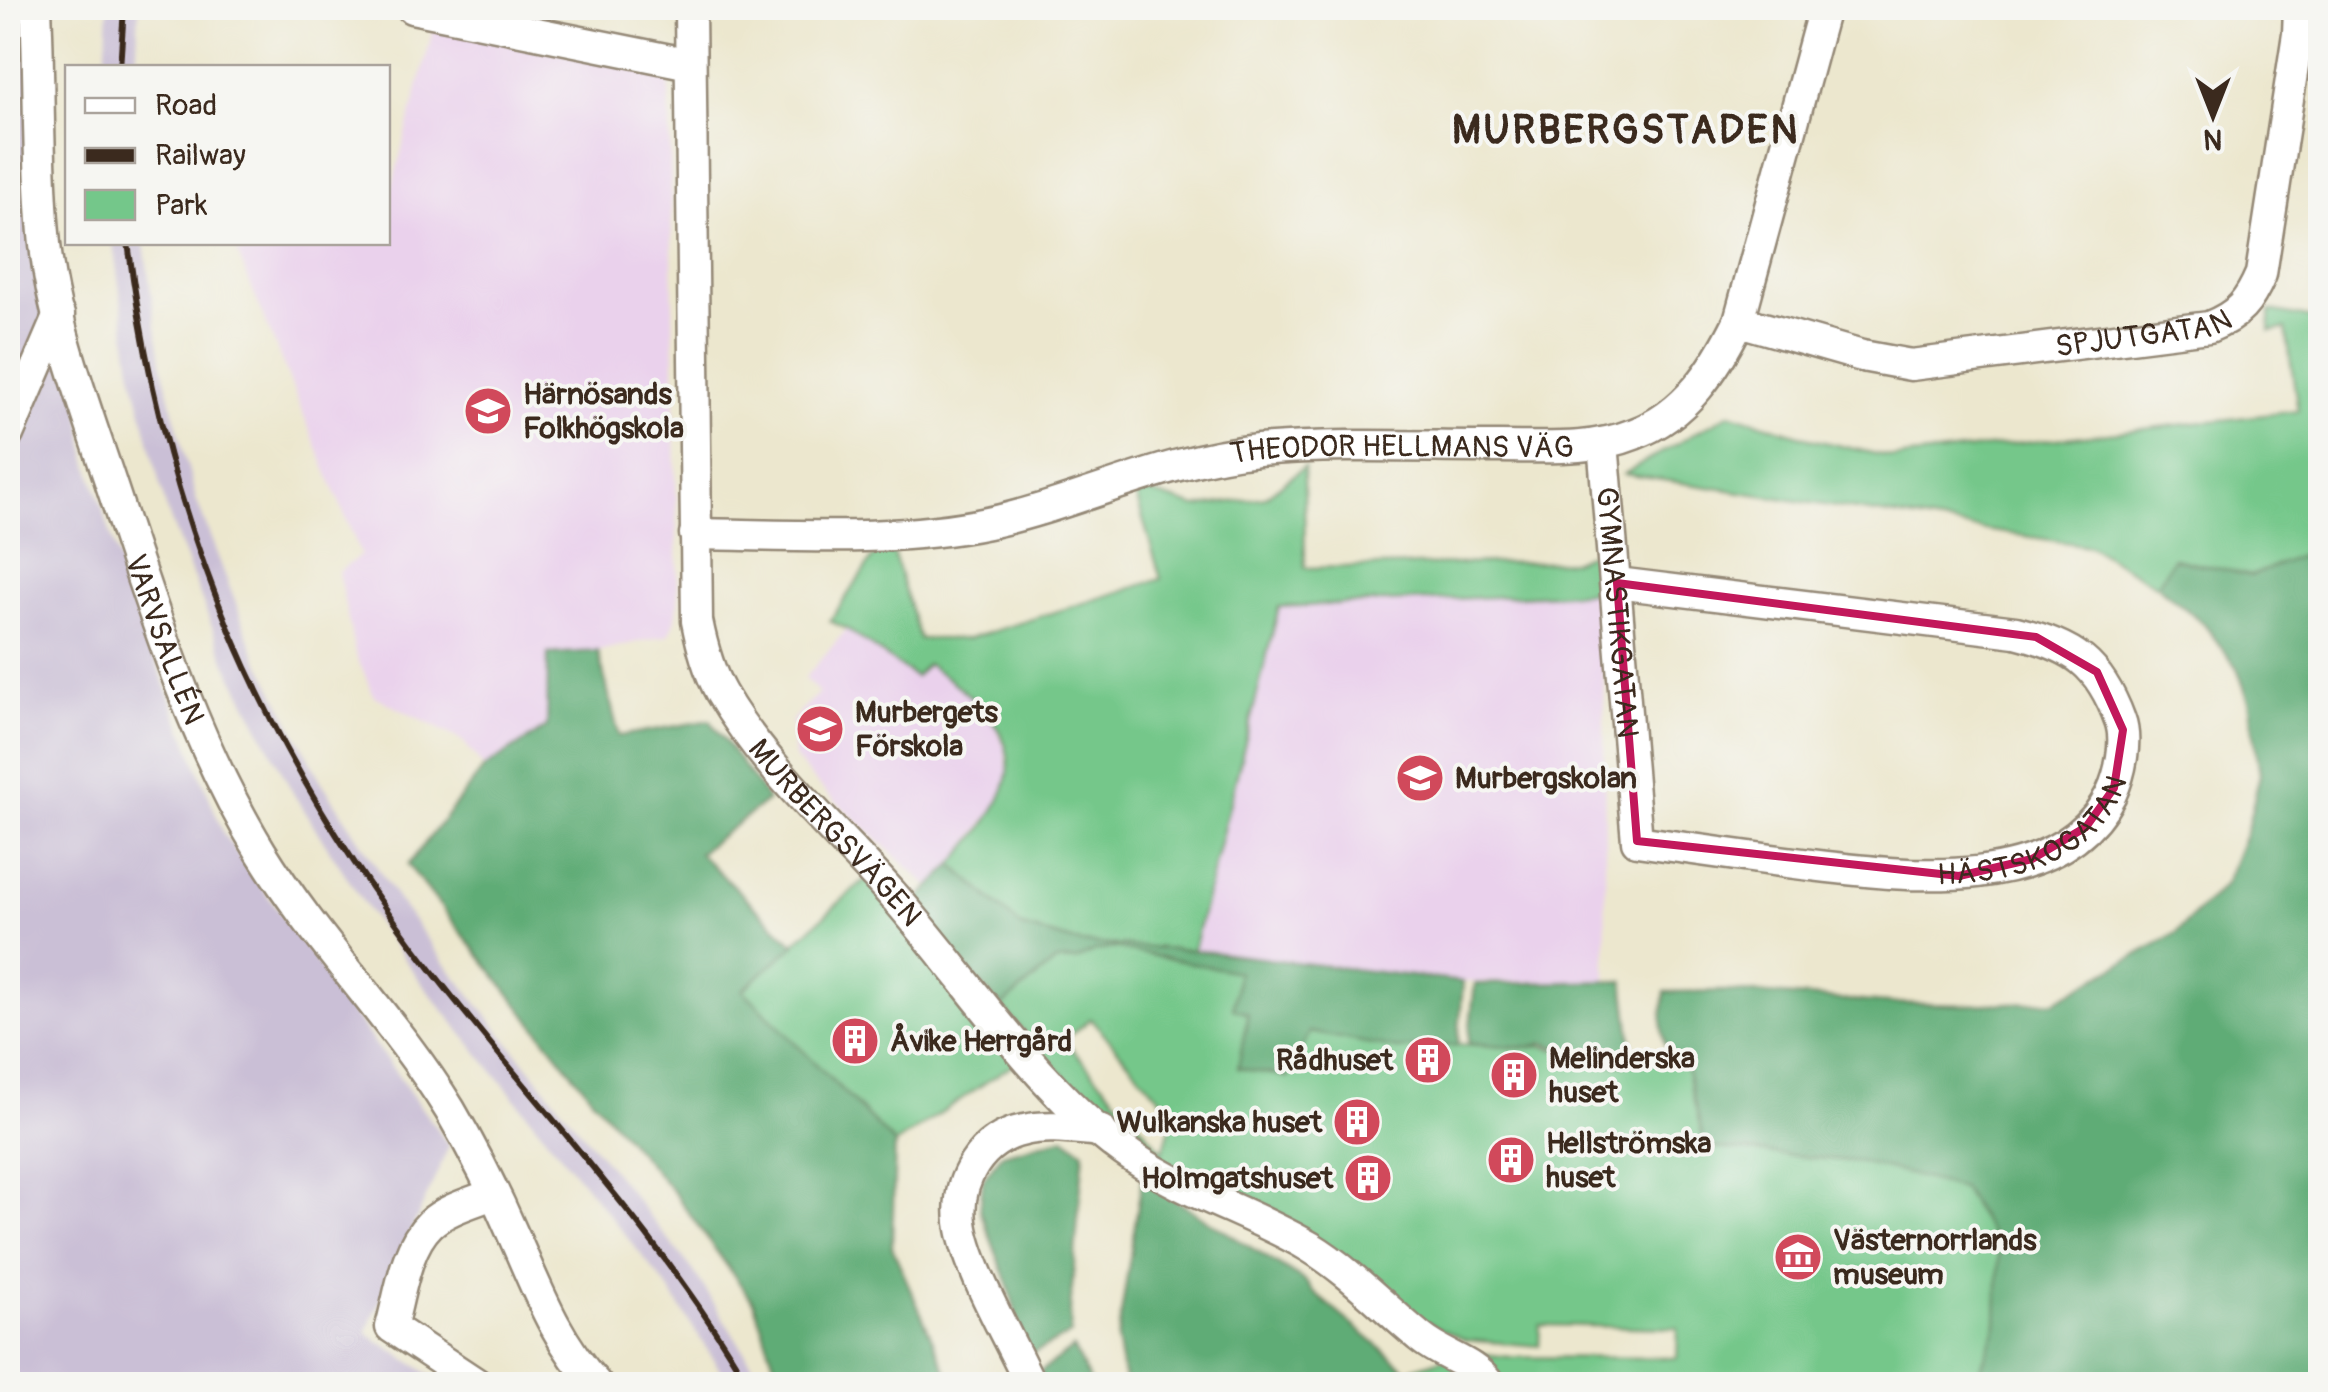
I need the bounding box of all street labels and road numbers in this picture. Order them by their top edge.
street label: SPJUTGATAN [2053,301,2238,365]
street label: THEODOR HELLMANS VÄG [1227,427,1575,472]
street label: GYMNASTIKGATAN [1588,485,1647,739]
street label: VARVSALLÉN [117,549,213,730]
street label: MURBERGSVÄGEN [740,731,930,934]
street label: HÄSTSKOGATAN [1937,770,2135,893]

